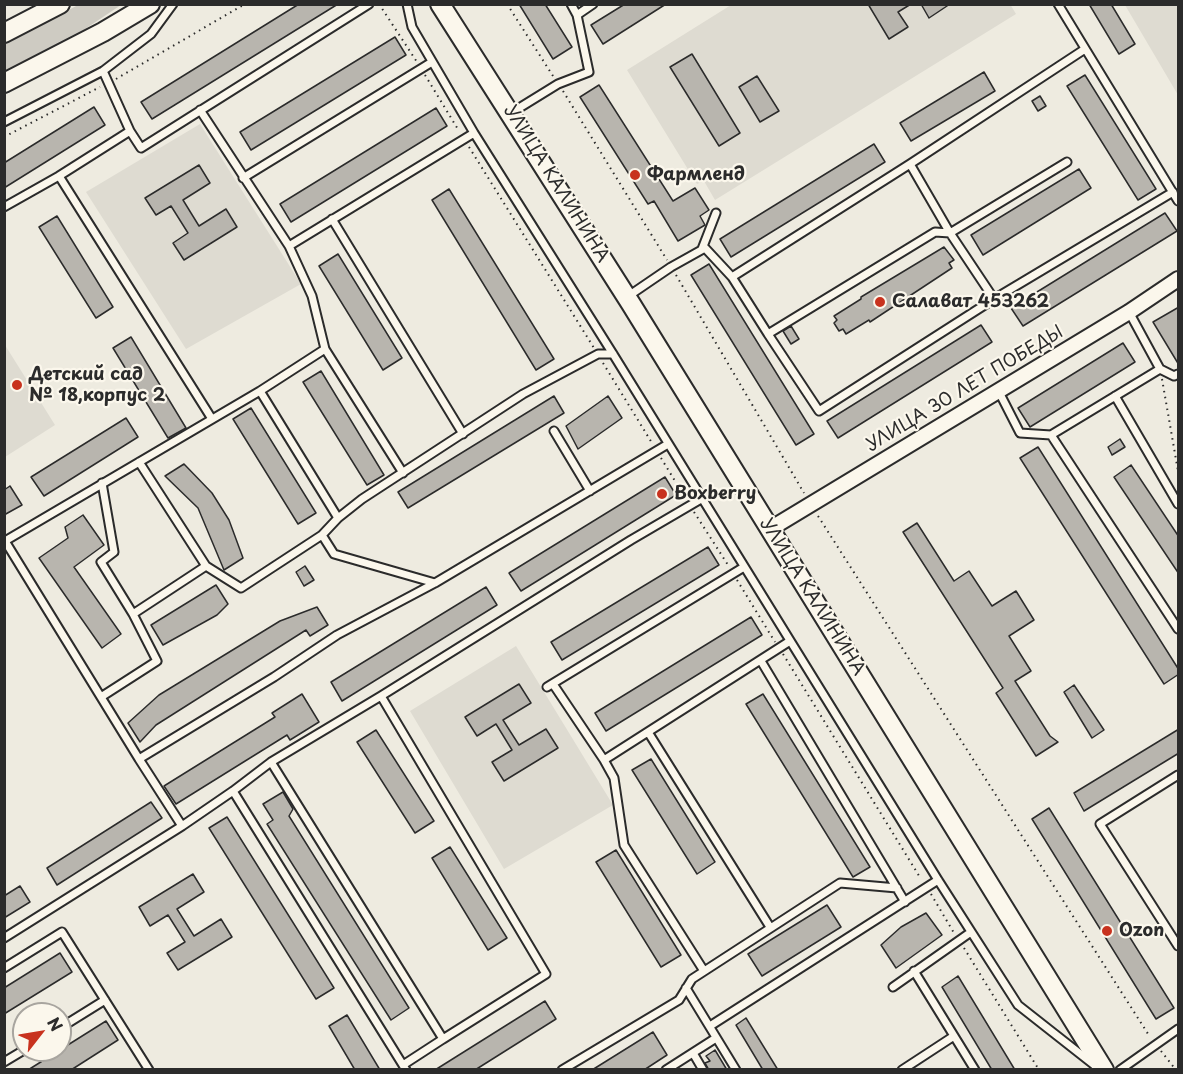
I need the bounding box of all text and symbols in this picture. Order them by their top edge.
street label: УЛИЦА КАЛИНИНА [499,101,613,267]
place label: Фармленд [647,164,745,186]
marker: Фармленд [628,168,642,182]
place label: Салават 453262 [892,291,1049,313]
marker: Салават 453262 [873,295,887,309]
street label: УЛИЦА 30 ЛЕТ ПОБЕДЫ [863,322,1067,456]
place label: Детский сад № 18,корпус 2 [29,364,165,406]
marker: Детский сад № 18,корпус 2 [10,378,24,392]
place label: Boxberry [674,483,756,505]
marker: Boxberry [655,487,669,501]
street label: УЛИЦА КАЛИНИНА [755,514,869,680]
place label: Ozon [1119,920,1164,942]
marker: Ozon [1100,924,1114,938]
north arrow [12,1002,72,1062]
text: N [42,1012,69,1035]

